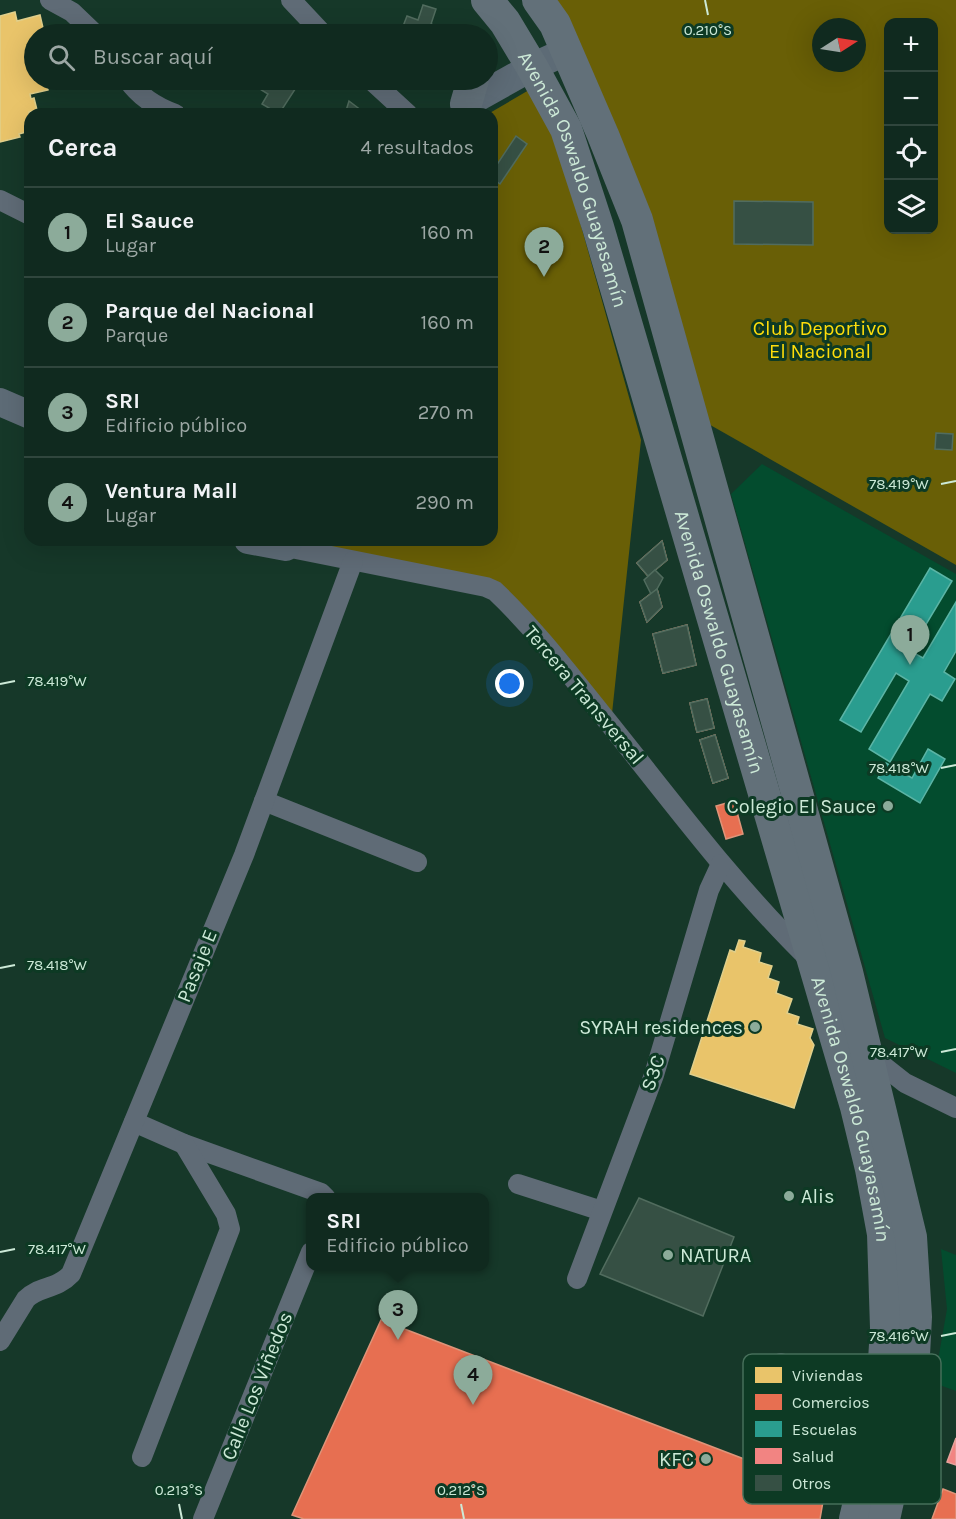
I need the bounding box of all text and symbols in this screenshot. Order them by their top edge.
north arrow [812,18,866,72]
map controls [884,18,938,234]
button: + [884,18,938,72]
text: 0.210°S [684,21,732,39]
search box [24,24,498,90]
icon: search [45,41,78,74]
text: Buscar aquí [93,44,213,70]
street label: Avenida Oswaldo Guayasamín [513,47,632,310]
button: − [884,72,938,126]
button: locate [884,126,938,180]
text: Cerca [48,132,117,163]
text: 4 resultados [361,136,474,159]
button: layers [884,180,938,234]
text: El Sauce [105,208,194,234]
text: 1 [64,221,71,244]
text: 160 m [421,221,474,244]
pin: 2 [524,228,564,277]
text: Lugar [105,234,156,257]
text: Parque del Nacional [105,298,314,324]
text: 2 [61,311,74,334]
text: 160 m [421,311,474,334]
park label: Club Deportivo El Nacional [753,317,887,363]
text: Parque [105,324,168,347]
text: SRI [105,388,140,414]
text: 3 [61,401,74,424]
text: 270 m [418,401,474,424]
text: Edificio público [105,414,247,437]
text: 78.419°W [869,475,929,493]
text: Ventura Mall [105,478,238,504]
text: 4 [62,491,73,514]
text: 290 m [415,491,474,514]
text: Lugar [105,504,156,527]
street label: Avenida Oswaldo Guayasamín [670,507,769,776]
pin: 1 [890,616,930,665]
street label: Tercera Transversal [519,621,649,769]
your location [495,669,524,698]
text: 78.419°W [27,672,87,690]
text: 78.418°W [869,759,930,777]
place label: Colegio El Sauce [727,795,876,818]
marker: Colegio El Sauce [881,799,895,813]
street label: Pasaje E [172,926,222,1006]
text: 78.418°W [27,956,88,974]
street label: Avenida Oswaldo Guayasamín [807,974,895,1243]
place label: SYRAH residences [579,1016,743,1039]
marker: SYRAH residences [748,1020,762,1034]
text: 78.417°W [870,1043,929,1061]
street label: S3C [636,1052,670,1094]
place label: Alis [801,1185,835,1208]
marker: Alis [782,1189,796,1203]
popup [306,1193,489,1271]
text: SRI [326,1208,361,1234]
text: Edificio público [326,1234,469,1257]
text: 78.417°W [28,1240,87,1258]
place label: NATURA [680,1244,751,1267]
marker: NATURA [661,1248,675,1262]
pin: 3 [378,1290,418,1340]
street label: Calle Los Viñedos [217,1309,297,1463]
text: 78.416°W [869,1327,929,1345]
legend [743,1354,941,1504]
pin: 4 [454,1356,492,1405]
text: Viviendas [792,1366,863,1385]
text: Comercios [792,1393,870,1412]
text: Escuelas [792,1420,857,1439]
text: Salud [792,1447,834,1466]
place label: KFC [659,1448,694,1471]
marker: KFC [699,1452,713,1466]
text: Otros [792,1474,831,1493]
text: 0.213°S [155,1481,203,1499]
text: 0.212°S [437,1481,485,1499]

